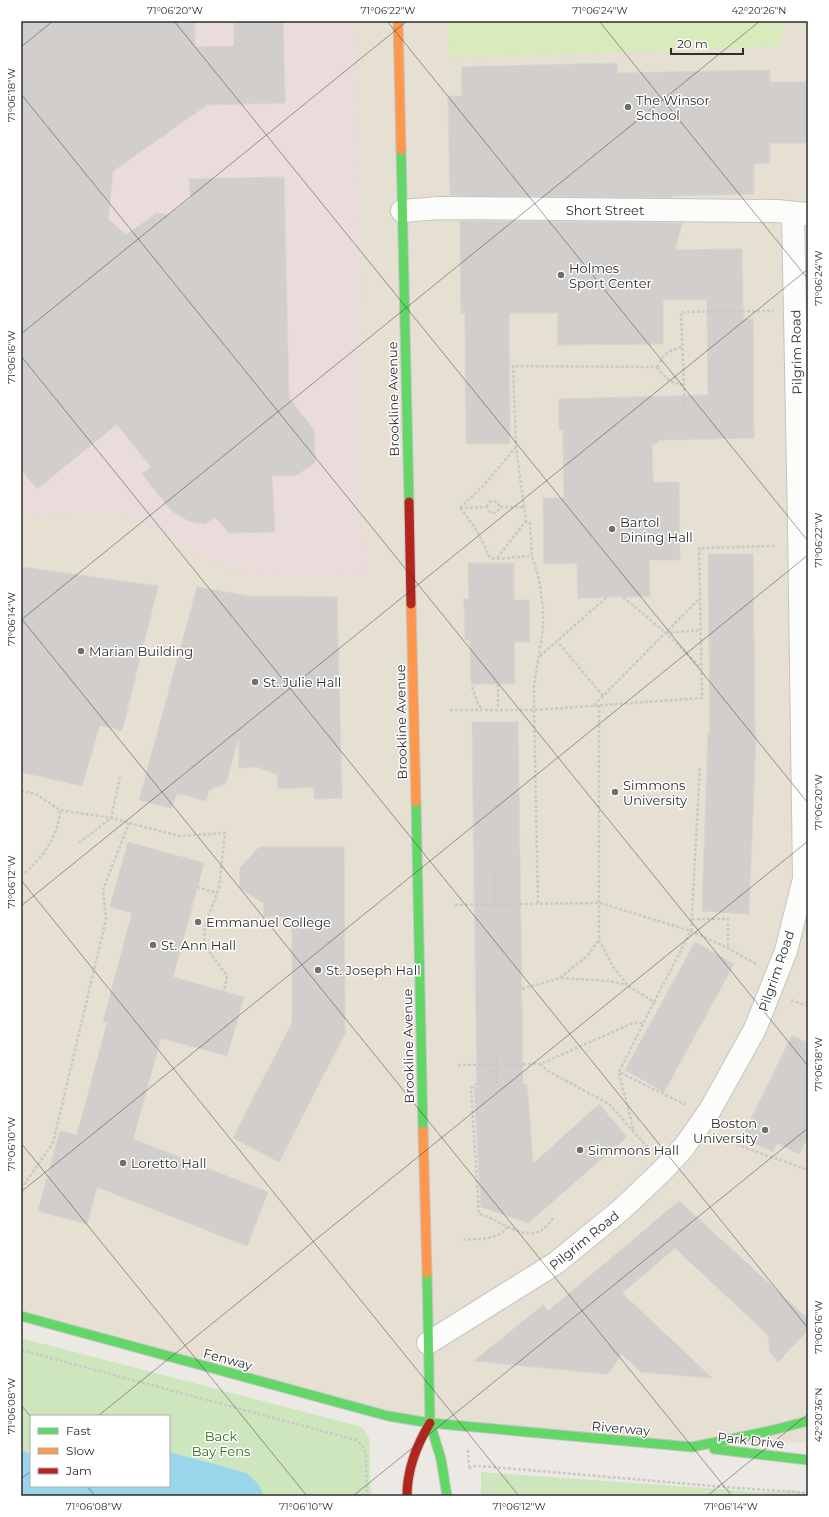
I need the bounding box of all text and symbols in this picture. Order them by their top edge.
text: 71°06'20"W [147,4,203,17]
text: 71°06'22"W [361,4,415,17]
text: 71°06'24"W [572,4,628,17]
text: 42°20'26"N [732,4,786,17]
scale bar [671,30,743,56]
text: 20 m [677,36,708,51]
text: 71°06'18"W [5,68,18,122]
place label: The Winsor School [636,92,710,123]
marker: The Winsor School [623,102,633,112]
street label: Short Street [566,202,644,218]
text: 71°06'24"W [812,250,825,306]
place label: Holmes Sport Center [569,260,652,291]
marker: Holmes Sport Center [556,270,566,280]
street label: Pilgrim Road [787,309,805,395]
text: 71°06'16"W [5,330,18,384]
street label: Brookline Avenue [384,341,402,457]
text: 71°06'22"W [812,513,825,567]
place label: Bartol Dining Hall [620,514,693,545]
marker: Bartol Dining Hall [607,524,617,534]
text: 71°06'14"W [5,592,18,646]
place label: Marian Building [89,643,193,659]
marker: Marian Building [76,646,86,656]
street label: Brookline Avenue [392,664,410,780]
place label: St. Julie Hall [263,674,341,690]
marker: St. Julie Hall [250,677,260,687]
text: 71°06'20"W [812,774,825,830]
place label: Simmons University [623,777,688,808]
marker: Simmons University [610,787,620,797]
text: 71°06'12"W [5,855,18,909]
place label: Emmanuel College [206,914,331,930]
marker: Emmanuel College [193,917,203,927]
street label: Pilgrim Road [755,928,797,1014]
place label: St. Ann Hall [161,937,236,953]
marker: St. Ann Hall [148,940,158,950]
place label: St. Joseph Hall [326,962,421,978]
marker: St. Joseph Hall [313,965,323,975]
street label: Brookline Avenue [399,988,417,1104]
text: 71°06'18"W [812,1037,825,1091]
place label: Boston University [693,1115,758,1146]
text: 71°06'10"W [5,1117,18,1171]
marker: Boston University [760,1125,770,1135]
place label: Simmons Hall [588,1142,679,1158]
marker: Simmons Hall [575,1145,585,1155]
place label: Loretto Hall [131,1155,207,1171]
marker: Loretto Hall [118,1158,128,1168]
street label: Pilgrim Road [546,1207,622,1273]
text: 71°06'16"W [812,1300,825,1354]
street label: Fenway [202,1345,255,1373]
text: 71°06'08"W [5,1378,18,1434]
text: 42°20'36"N [812,1388,825,1442]
legend [30,1415,170,1487]
street label: Riverway [591,1417,652,1439]
text: Fast [66,1423,91,1438]
park label: Back Bay Fens [192,1428,250,1459]
street label: Park Drive [717,1429,785,1451]
text: Slow [66,1443,95,1458]
text: Jam [65,1463,92,1478]
text: 71°06'08"W [66,1500,122,1513]
text: 71°06'10"W [279,1500,333,1513]
text: 71°06'12"W [492,1500,546,1513]
text: 71°06'14"W [704,1500,758,1513]

